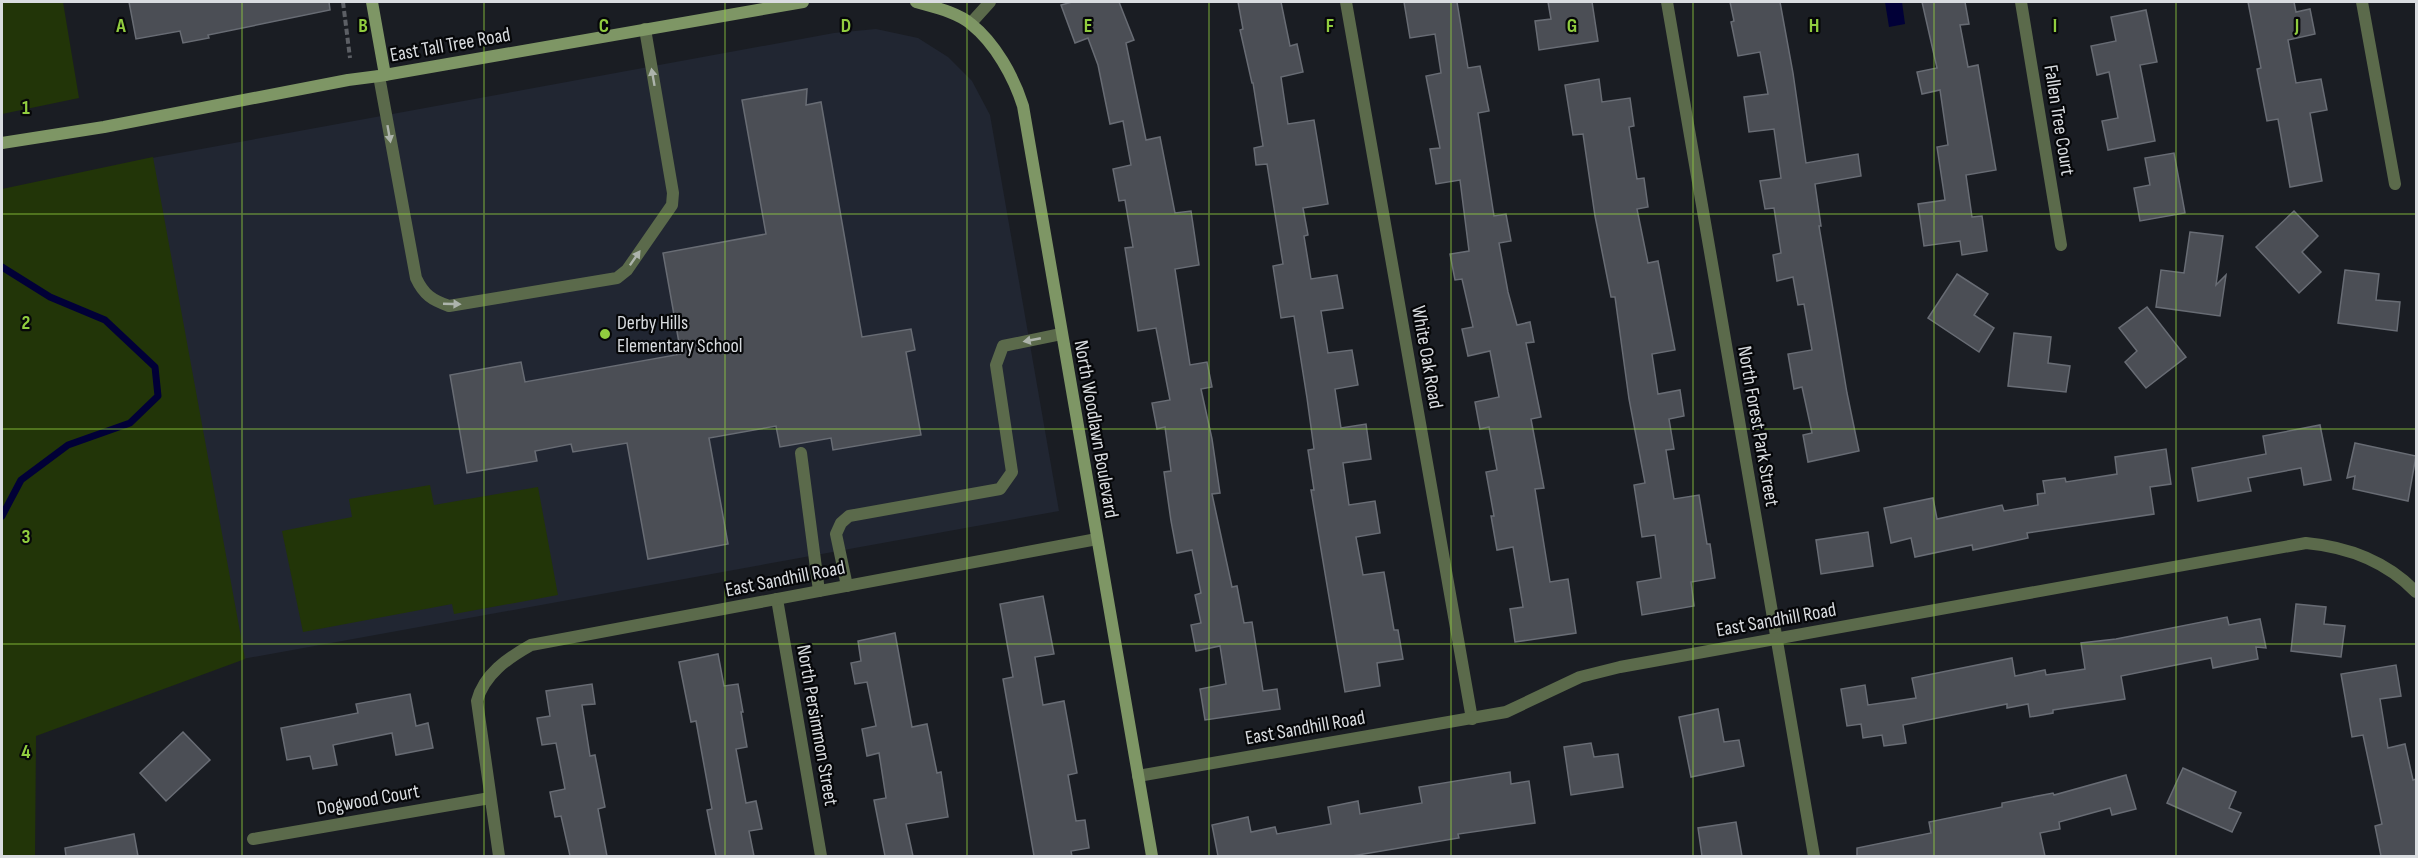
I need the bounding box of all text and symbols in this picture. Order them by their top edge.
text: A [115,14,126,38]
text: B [358,14,368,38]
text: C [599,14,609,38]
text: D [841,14,851,38]
text: E [1084,14,1092,38]
text: F [1326,14,1334,38]
text: G [1567,14,1577,38]
text: H [1809,14,1819,38]
text: I [2053,14,2057,38]
text: J [2294,14,2299,38]
street label: East Tall Tree Road [388,23,512,67]
street label: Fallen Tree Court [2038,63,2080,177]
one-way arrow [648,67,657,86]
text: 1 [22,96,30,120]
one-way arrow [385,125,394,144]
one-way arrow [629,251,641,267]
one-way arrow [442,299,461,309]
street label: White Oak Road [1406,304,1448,410]
text: 2 [22,311,30,335]
place label: Derby Hills Elementary School [617,311,743,358]
marker: Derby Hills Elementary School [598,327,612,341]
one-way arrow [1022,336,1041,345]
street label: North Woodlawn Boulevard [1069,338,1123,520]
street label: North Forest Park Street [1732,344,1784,508]
text: 3 [22,525,31,549]
street label: East Sandhill Road [723,556,847,602]
street label: East Sandhill Road [1714,598,1838,642]
street label: North Persimmon Street [791,643,843,808]
street label: East Sandhill Road [1243,706,1367,750]
text: 4 [21,740,31,764]
street label: Dogwood Court [315,779,421,821]

